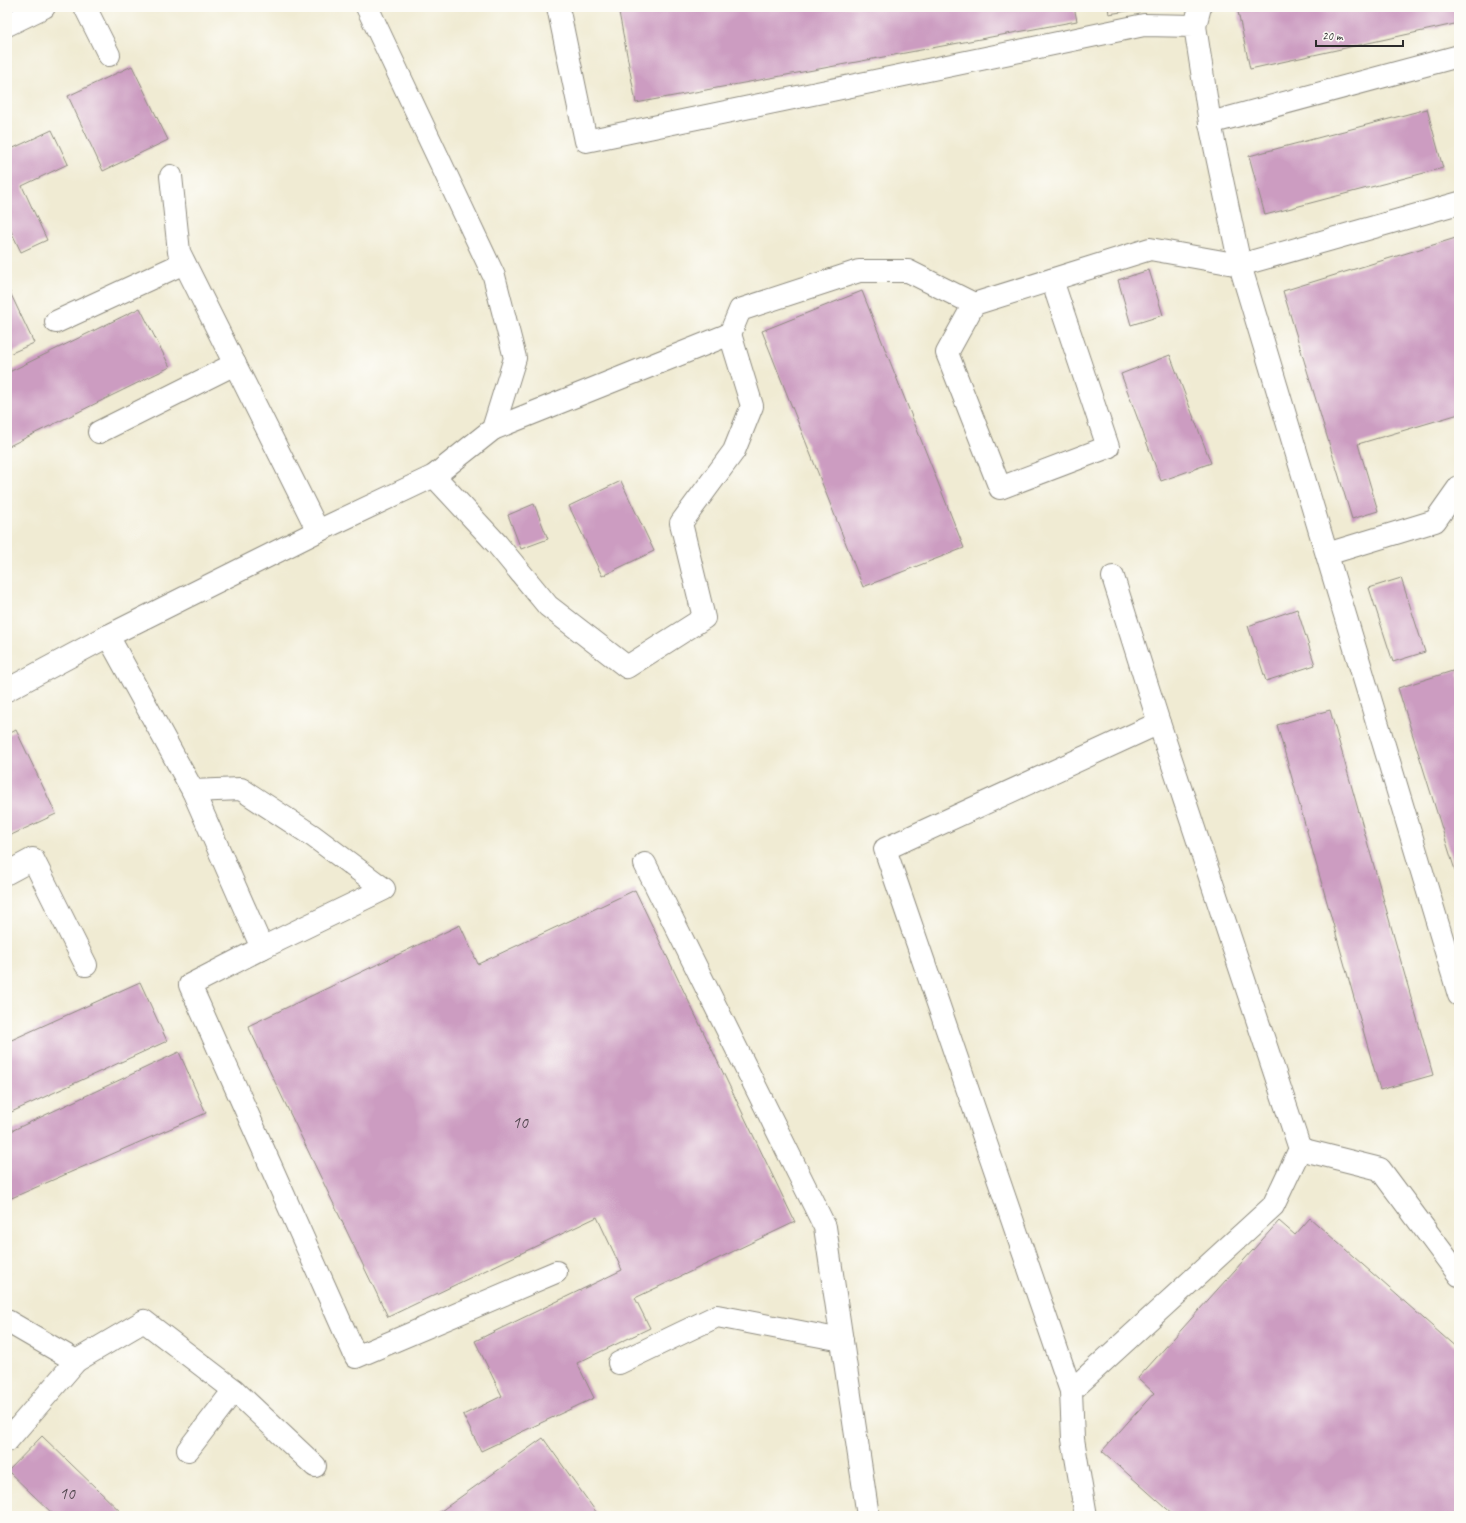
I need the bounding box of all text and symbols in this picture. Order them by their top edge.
scale bar [1316,22,1403,48]
text: 20 m [1322,28,1344,44]
house number: 10 [512,1112,529,1133]
house number: 10 [59,1483,76,1504]

